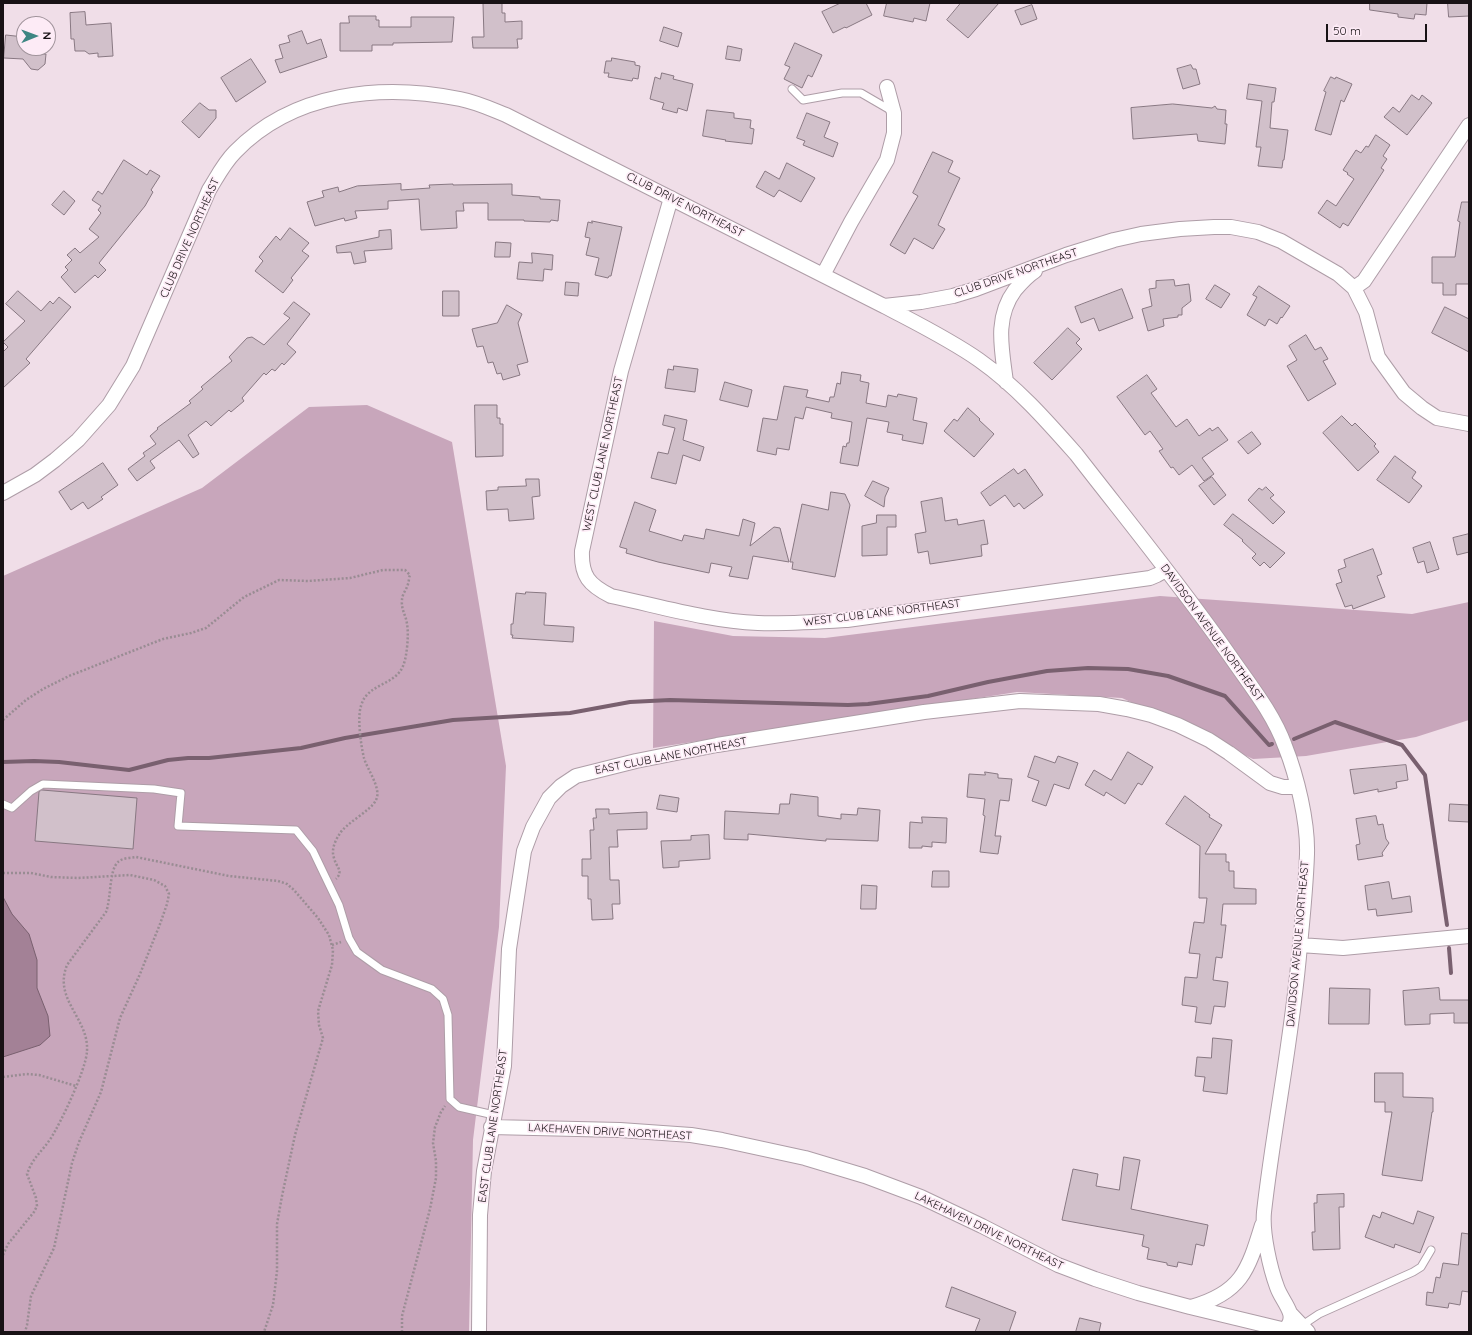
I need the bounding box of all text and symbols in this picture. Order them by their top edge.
north arrow [16,16,56,56]
scale bar [1328,16,1429,42]
text: 50 m [1333,23,1361,38]
text: N [40,32,54,40]
street label: CLUB DRIVE NORTHEAST [624,170,746,240]
street label: CLUB DRIVE NORTHEAST [158,176,222,300]
street label: CLUB DRIVE NORTHEAST [952,246,1080,300]
street label: WEST CLUB LANE NORTHEAST [580,375,626,533]
street label: DAVIDSON AVENUE NORTHEAST [1158,562,1266,704]
street label: WEST CLUB LANE NORTHEAST [803,597,961,629]
street label: EAST CLUB LANE NORTHEAST [594,735,748,777]
street label: DAVIDSON AVENUE NORTHEAST [1284,860,1312,1028]
street label: EAST CLUB LANE NORTHEAST [476,1049,510,1203]
street label: LAKEHAVEN DRIVE NORTHEAST [528,1121,692,1143]
street label: LAKEHAVEN DRIVE NORTHEAST [912,1189,1066,1273]

